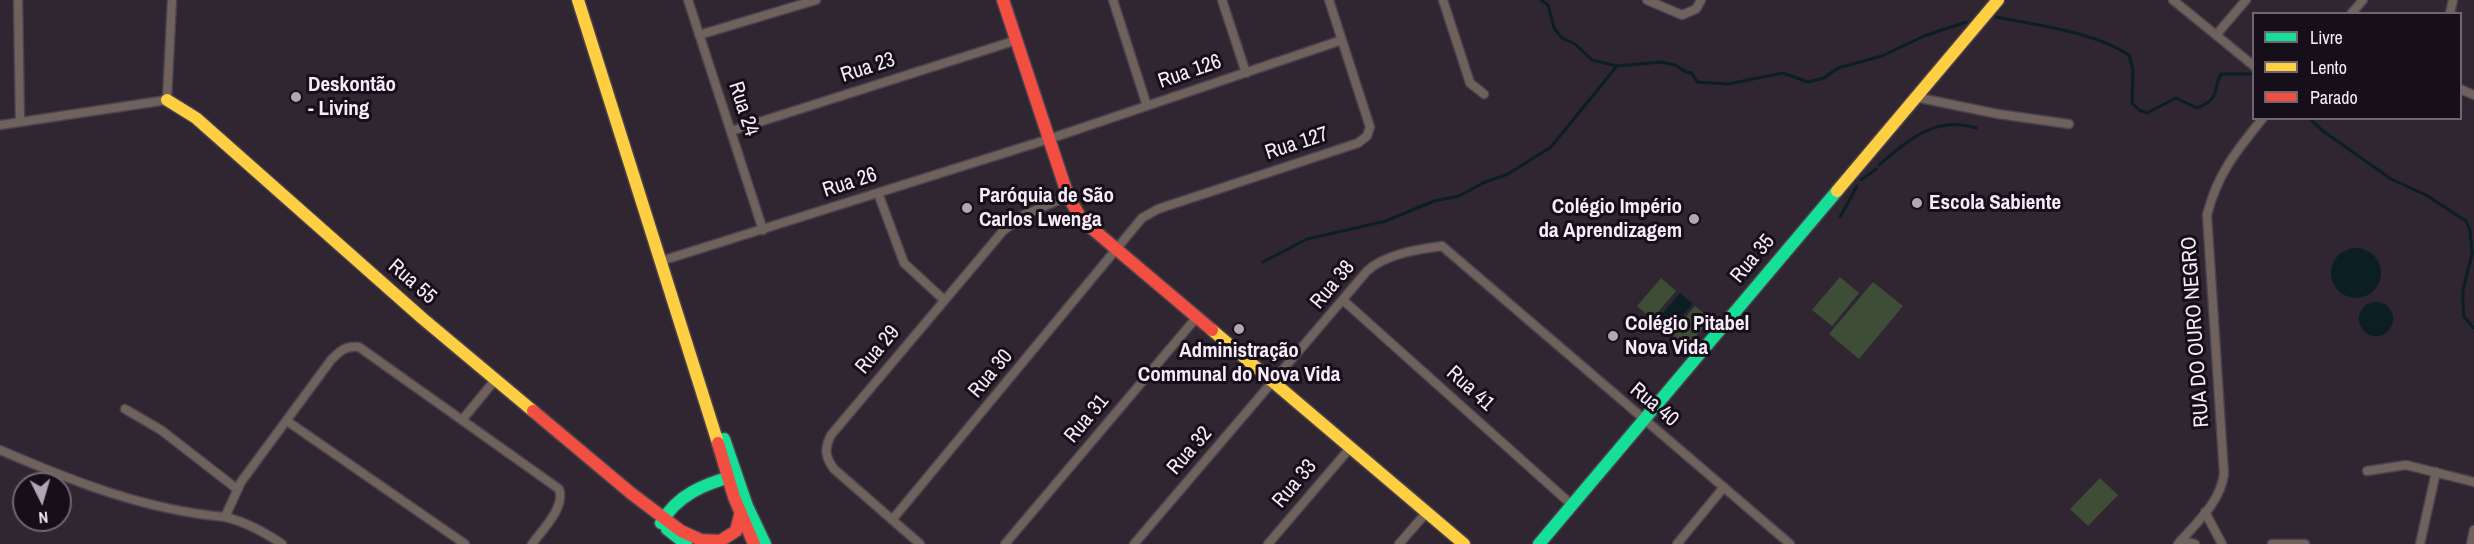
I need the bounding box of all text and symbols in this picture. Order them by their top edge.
legend [2252,12,2462,120]
text: Livre [2310,25,2343,50]
street label: Rua 23 [838,47,898,89]
street label: Rua 126 [1155,49,1225,95]
text: Lento [2310,55,2347,80]
place label: Deskontão - Living [308,72,396,122]
street label: Rua 24 [722,79,764,139]
text: Parado [2310,85,2358,110]
marker: Deskontão - Living [289,90,303,104]
street label: Rua 127 [1262,122,1332,166]
street label: Rua 26 [820,162,880,204]
place label: Paróquia de São Carlos Lwenga [979,183,1114,233]
place label: Escola Sabiente [1929,190,2061,216]
place label: Colégio Império da Aprendizagem [1538,194,1682,244]
marker: Escola Sabiente [1910,196,1924,210]
marker: Paróquia de São Carlos Lwenga [960,201,974,215]
marker: Colégio Império da Aprendizagem [1687,212,1701,226]
street label: Rua 35 [1726,230,1780,288]
street label: RUA DO OURO NEGRO [2177,236,2215,428]
street label: Rua 55 [383,254,441,310]
street label: Rua 38 [1306,256,1360,314]
place label: Colégio Pitabel Nova Vida [1625,311,1749,361]
street label: Rua 29 [851,321,905,379]
marker: Administração Communal do Nova Vida [1232,322,1246,336]
marker: Colégio Pitabel Nova Vida [1606,329,1620,343]
place label: Administração Communal do Nova Vida [1138,338,1340,388]
street label: Rua 30 [964,345,1018,403]
street label: Rua 41 [1441,361,1499,417]
street label: Rua 40 [1625,378,1683,432]
street label: Rua 31 [1060,390,1114,448]
street label: Rua 32 [1162,422,1218,480]
street label: Rua 33 [1268,455,1322,513]
north arrow [12,472,72,532]
text: N [38,507,49,529]

